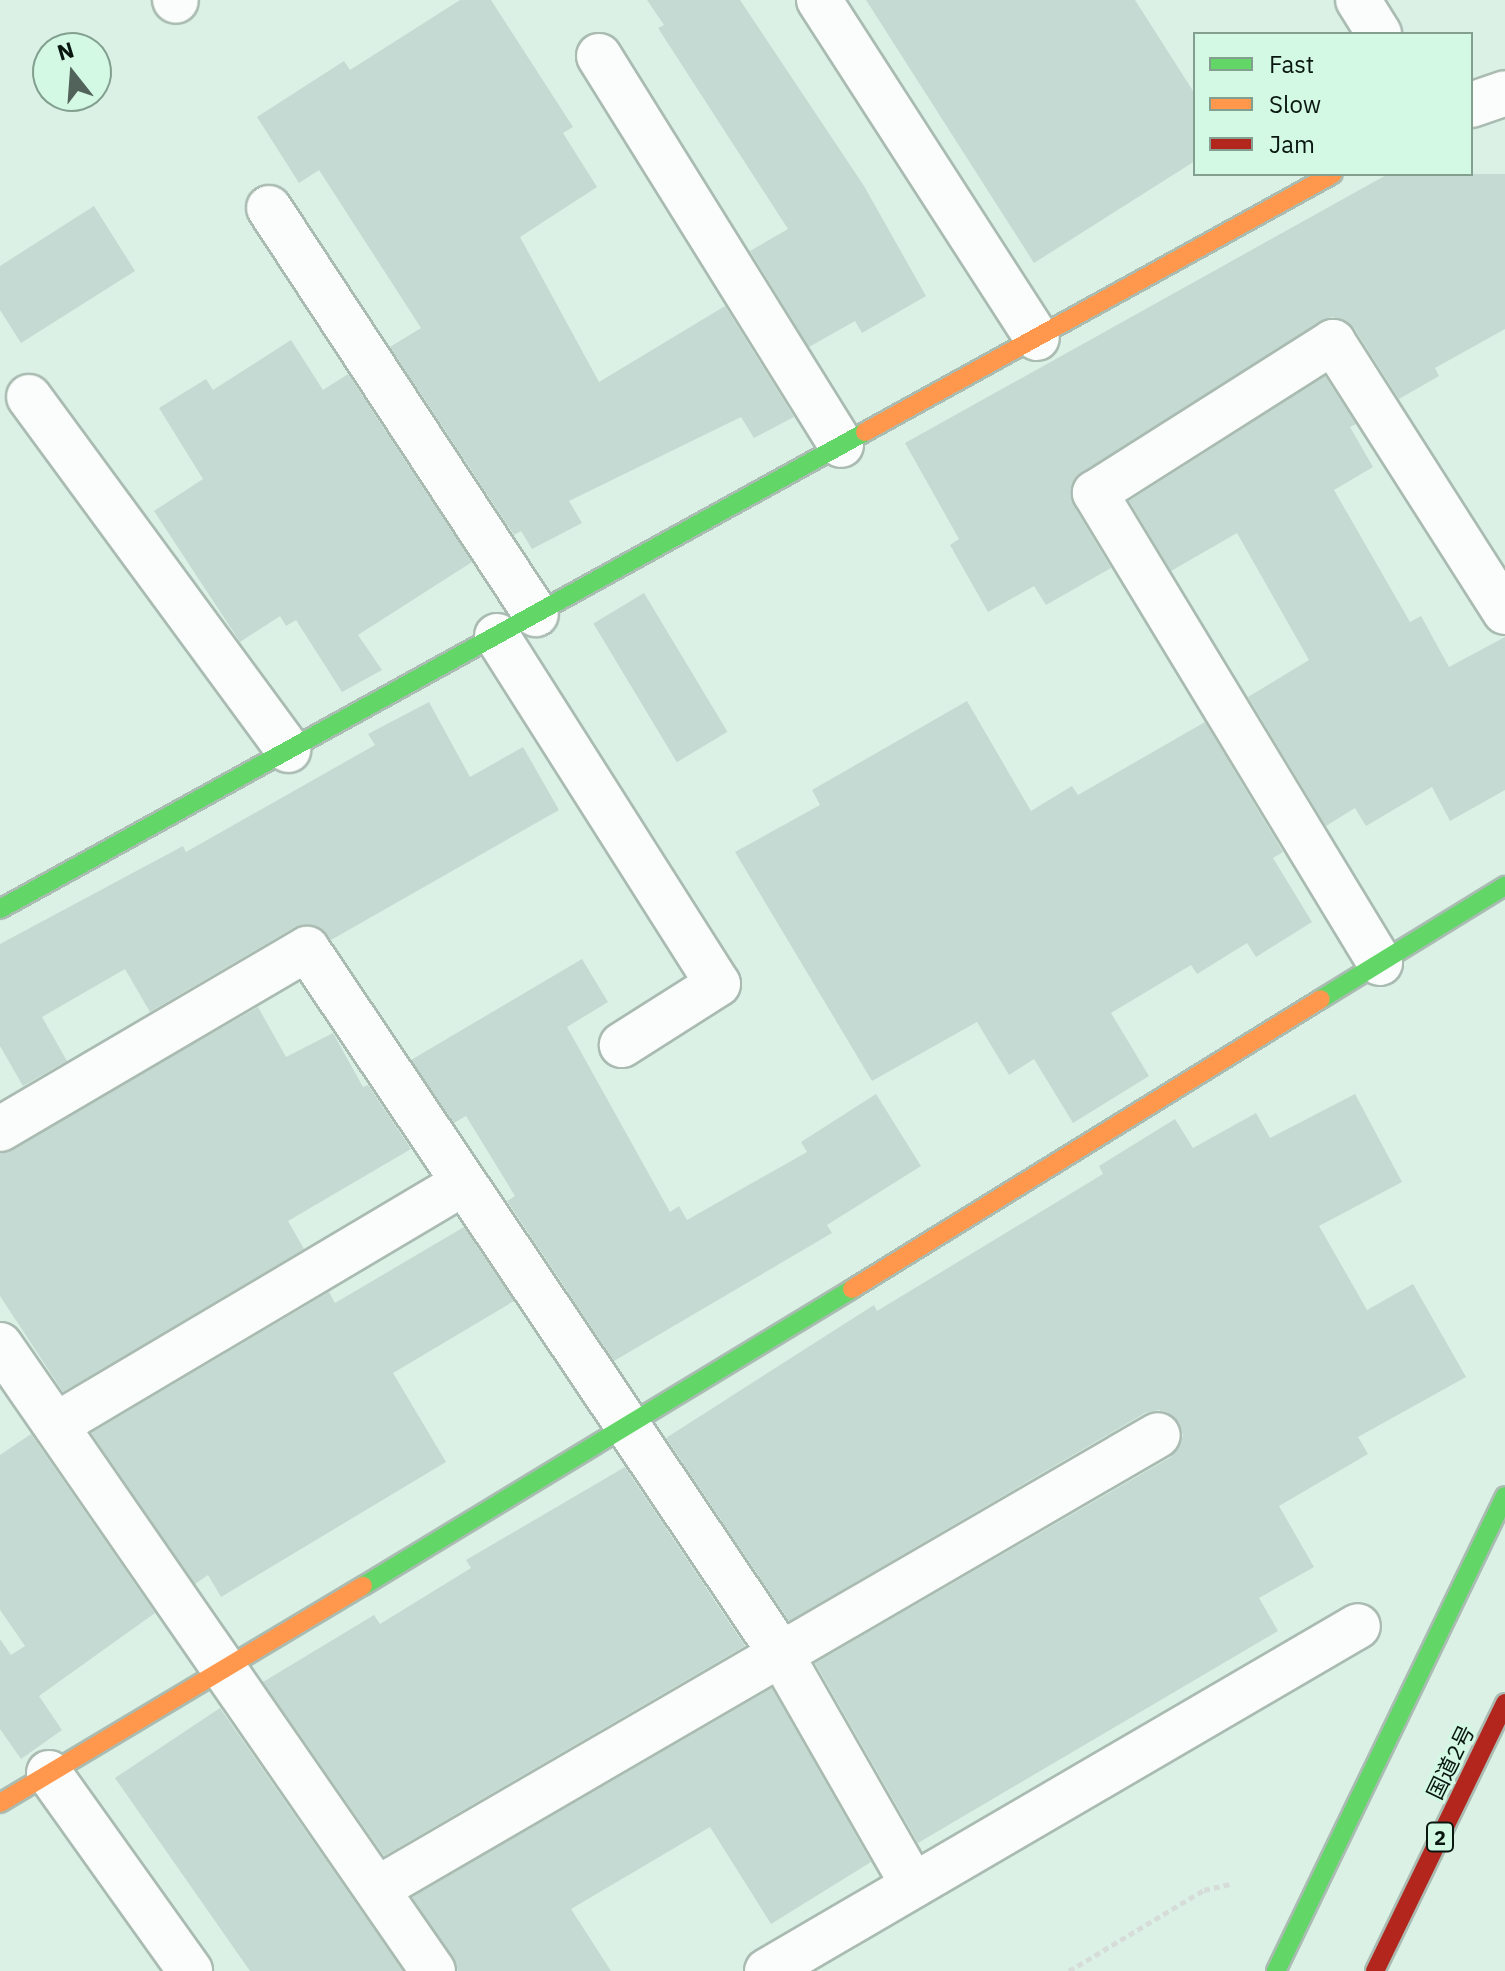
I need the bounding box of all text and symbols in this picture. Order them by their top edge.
north arrow [32,32,112,112]
legend [1193,32,1473,176]
text: N [54,34,77,67]
text: Fast [1269,48,1314,80]
text: Slow [1269,88,1321,120]
text: Jam [1269,128,1315,160]
street label: 国道2号 [1421,1721,1479,1803]
road number: 2 [1426,1821,1454,1853]

